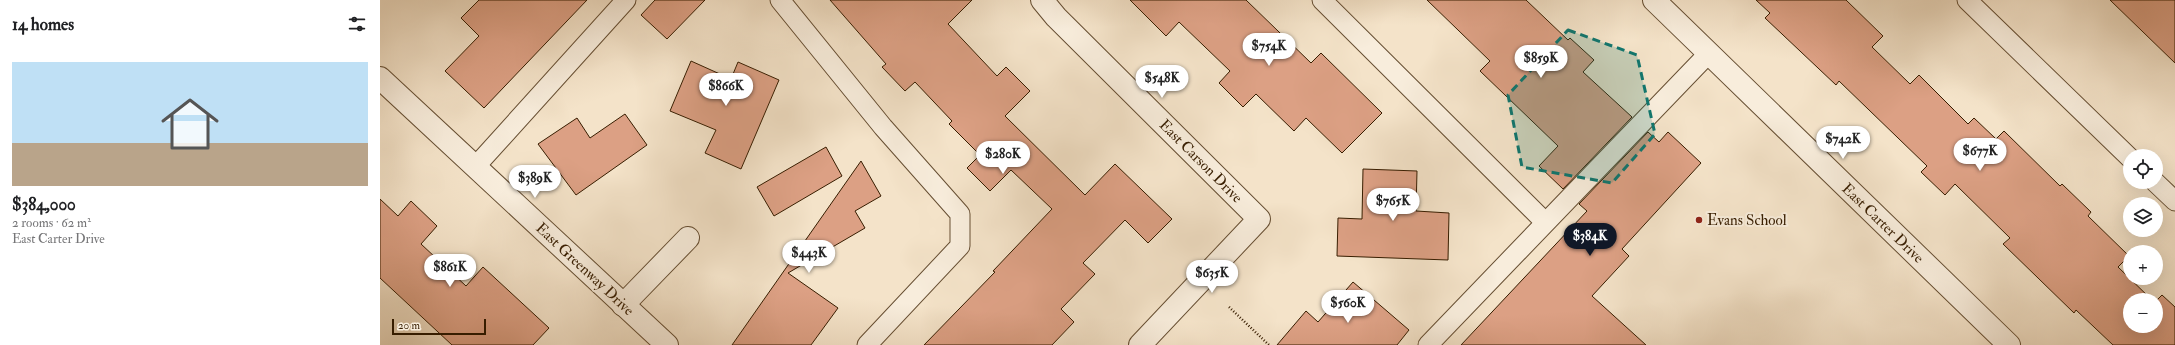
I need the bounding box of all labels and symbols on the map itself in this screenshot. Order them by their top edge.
pin: $754K [1241,33,1297,67]
pin: $859K [1513,45,1569,79]
pin: $548K [1134,65,1190,99]
pin: $866K [698,73,754,107]
street label: East Carson Drive [1155,116,1246,207]
pin: $742K [1815,126,1871,160]
pin: $677K [1952,138,2008,172]
pin: $280K [975,141,1031,175]
pin: $389K [507,165,563,199]
street label: East Carter Drive [1838,179,1928,267]
pin: $765K [1365,188,1421,222]
place label: Evans School [1707,211,1787,230]
marker: Evans School [1694,215,1704,225]
street label: East Greenway Drive [531,219,638,320]
pin: $384K [1562,223,1618,257]
pin: $443K [781,240,837,274]
pin: $861K [422,254,478,288]
pin: $635K [1184,260,1240,294]
pin: $560K [1320,290,1376,324]
scale bar [392,317,486,336]

